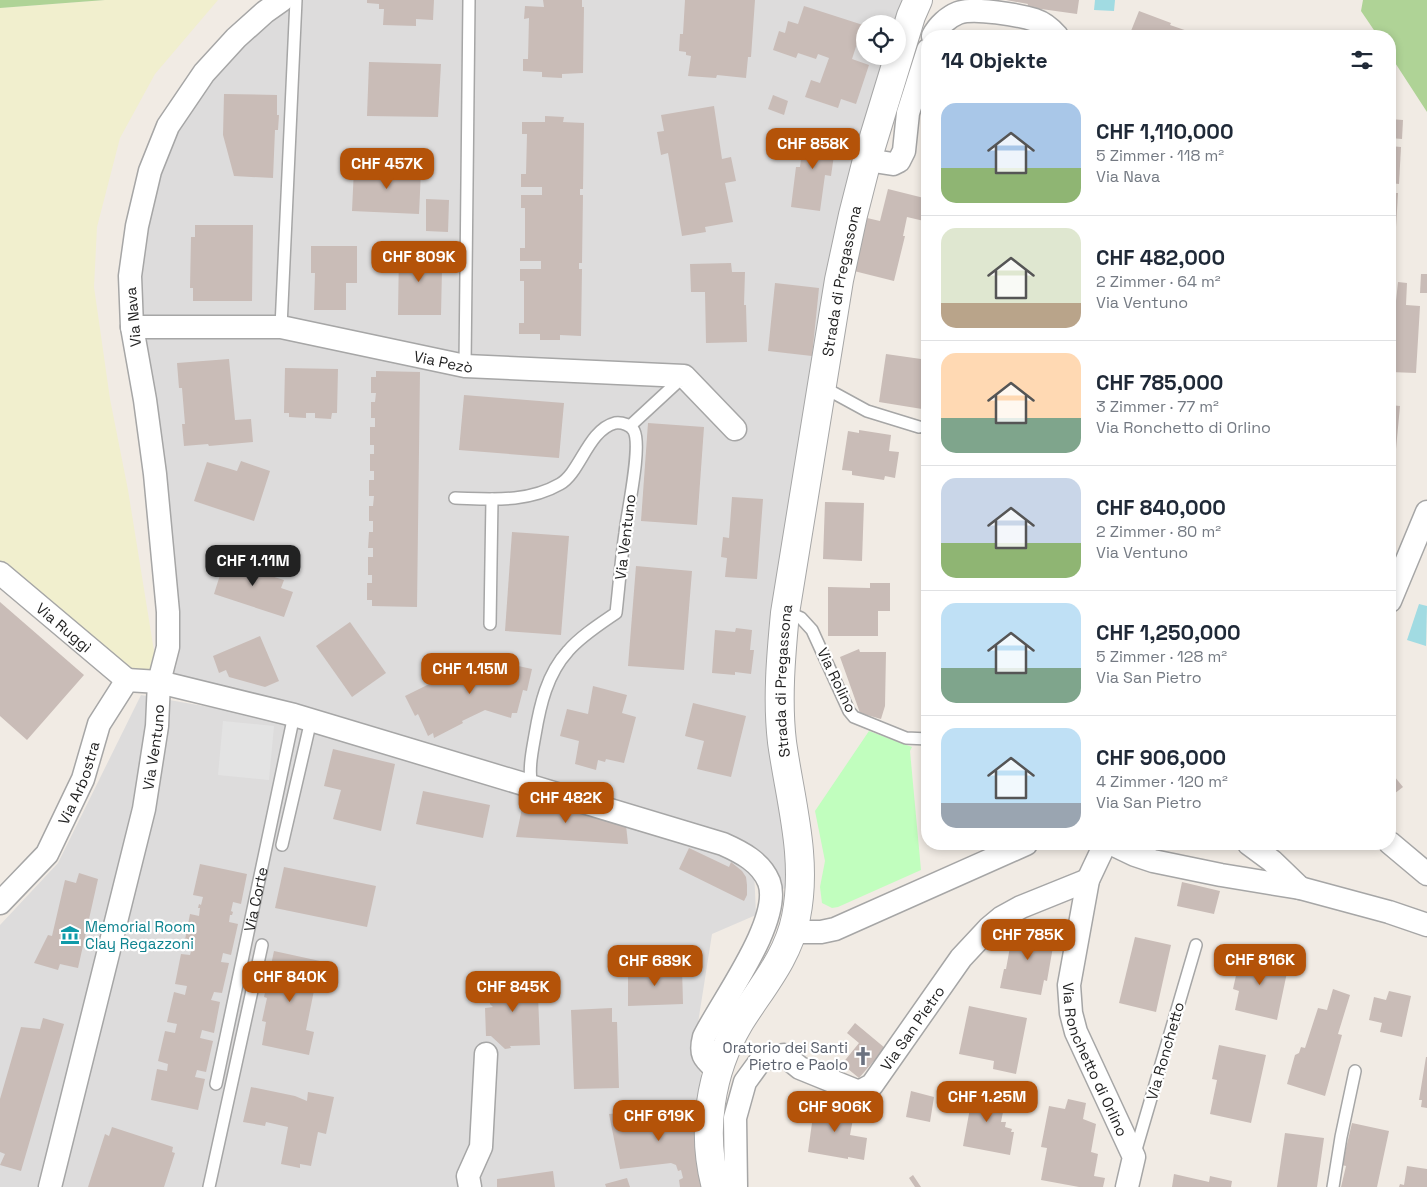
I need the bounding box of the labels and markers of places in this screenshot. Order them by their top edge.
pin: CHF 858K [761,128,865,170]
pin: CHF 457K [335,148,439,190]
pin: CHF 809K [367,240,471,283]
pin: CHF 1.11M [196,544,310,587]
pin: CHF 1.15M [413,652,527,695]
pin: CHF 482K [514,782,618,824]
place label: Memorial Room Clay Regazzoni [85,917,195,953]
pin: CHF 785K [976,918,1080,961]
museum icon: Memorial Room Clay Regazzoni [59,924,81,946]
pin: CHF 689K [603,944,707,987]
pin: CHF 816K [1208,944,1312,986]
pin: CHF 840K [238,960,342,1003]
pin: CHF 845K [461,970,565,1013]
place label: Oratorio dei Santi Pietro e Paolo [723,1038,848,1074]
church icon: Oratorio dei Santi Pietro e Paolo [852,1045,874,1067]
pin: CHF 1.25M [930,1080,1044,1123]
pin: CHF 906K [783,1090,887,1133]
pin: CHF 619K [607,1100,711,1142]

